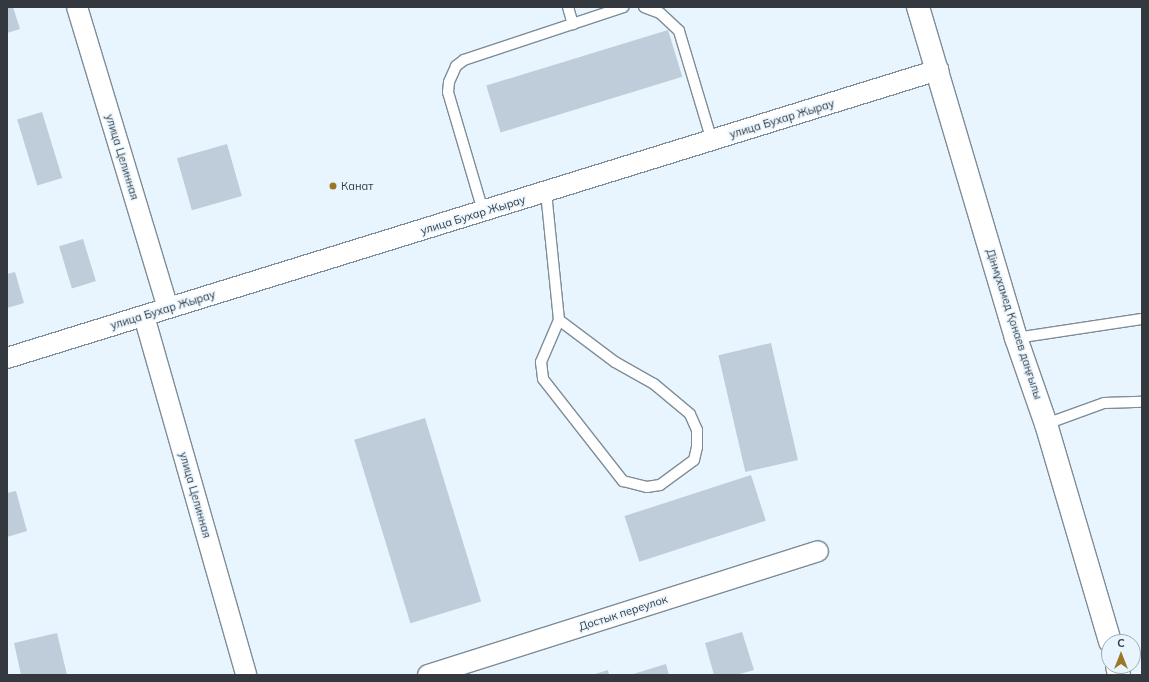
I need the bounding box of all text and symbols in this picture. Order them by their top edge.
street label: улица Бухар Жырау [728,97,836,141]
street label: улица Целинная [103,113,141,201]
place label: Канат [341,179,373,193]
marker: Канат [328,181,338,191]
street label: улица Бухар Жырау [419,193,527,237]
street label: Дінмұхамед Қонаев даңғылы [983,247,1045,401]
street label: улица Бухар Жырау [109,288,217,332]
street label: улица Целинная [176,451,214,539]
street label: Достык переулок [577,592,669,634]
north arrow [1101,634,1141,674]
text: С [1117,636,1125,650]

